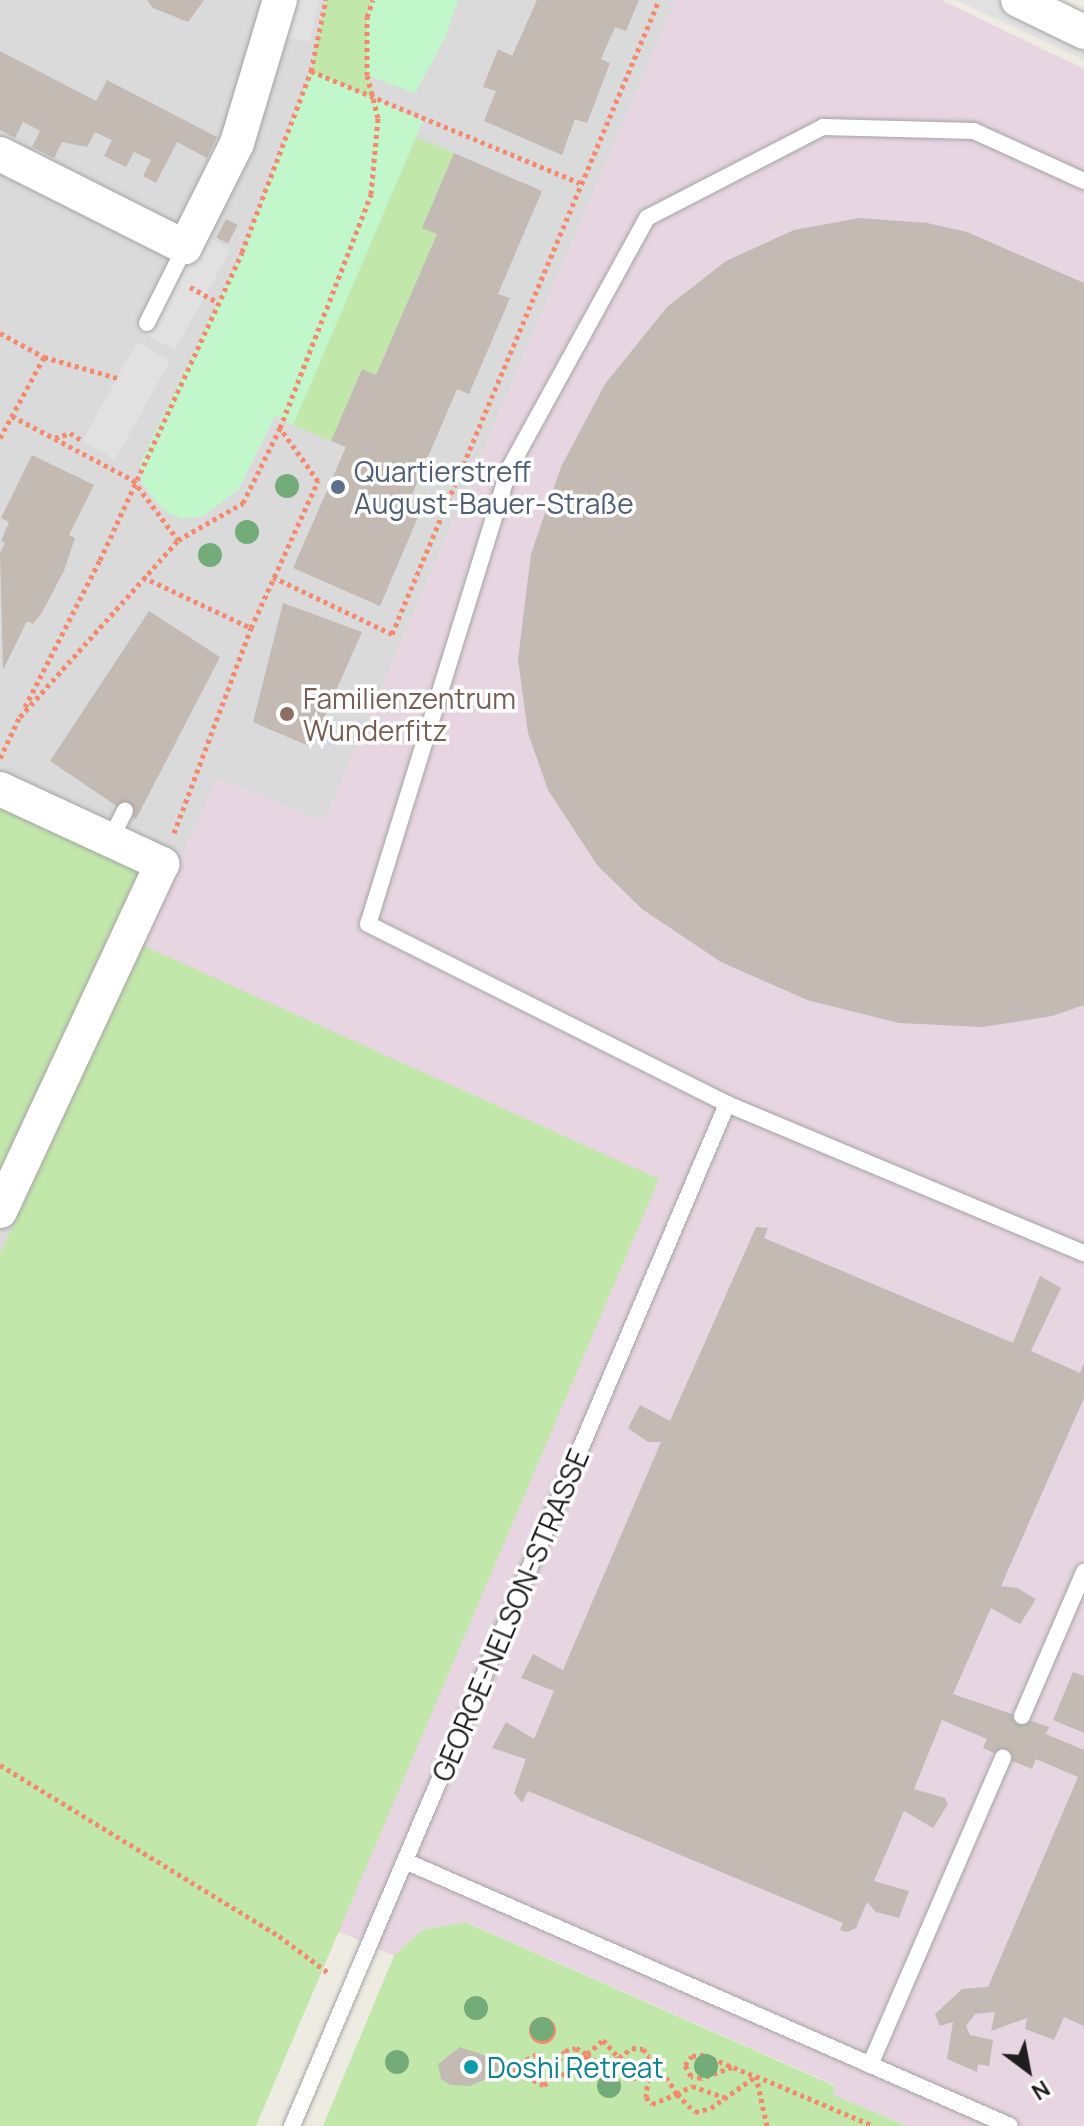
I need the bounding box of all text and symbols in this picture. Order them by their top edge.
place label: Quartierstreff August-Bauer-Straße [354,454,634,520]
marker: Quartierstreff August-Bauer-Straße [329,478,347,496]
place label: Familienzentrum Wunderfitz [303,681,516,747]
marker: Familienzentrum Wunderfitz [278,705,296,723]
street label: GEORGE-NELSON-STRASSE [425,1444,595,1786]
north arrow [988,2030,1068,2110]
place label: Doshi Retreat [487,2050,664,2084]
marker: Doshi Retreat [462,2058,480,2076]
text: N [1026,2073,1055,2107]

